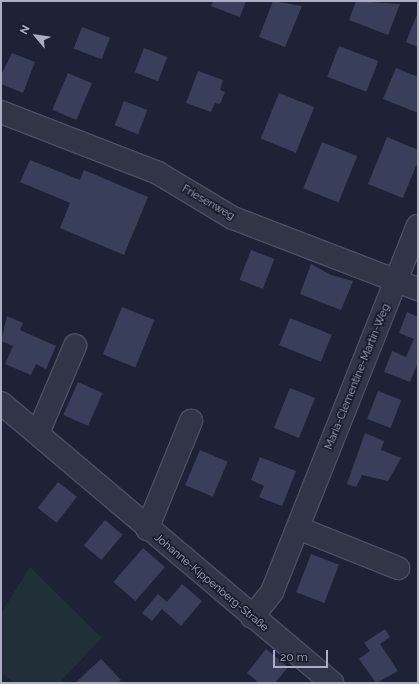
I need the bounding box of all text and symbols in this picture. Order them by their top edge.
north arrow [16,16,56,56]
text: N [17,23,33,37]
street label: Friesenweg [179,183,237,223]
street label: Maria-Clementine-Martin-Weg [323,302,393,452]
street label: Johanne-Kippenberg-Straße [151,531,271,635]
scale bar [275,642,330,668]
text: 20 m [280,650,308,664]

